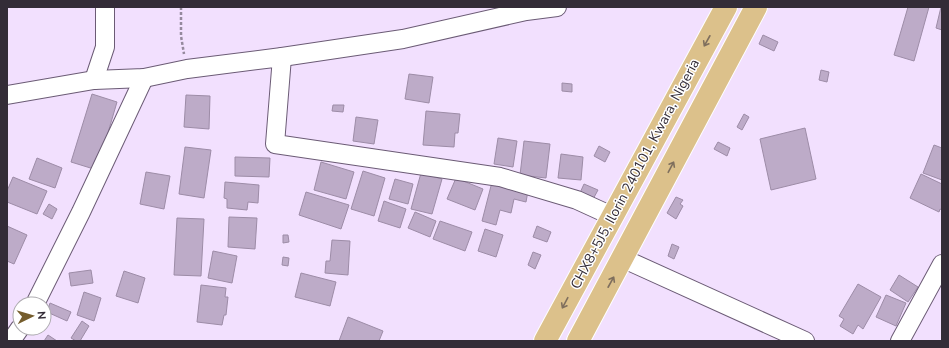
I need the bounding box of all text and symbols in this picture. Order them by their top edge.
one-way arrow [703,35,711,47]
street label: CHX8+5J5, Ilorin 240101, Kwara, Nigeria [566,56,704,292]
one-way arrow [668,162,676,174]
one-way arrow [607,276,615,288]
north arrow [12,296,52,336]
one-way arrow [561,297,569,309]
text: N [34,310,49,320]

